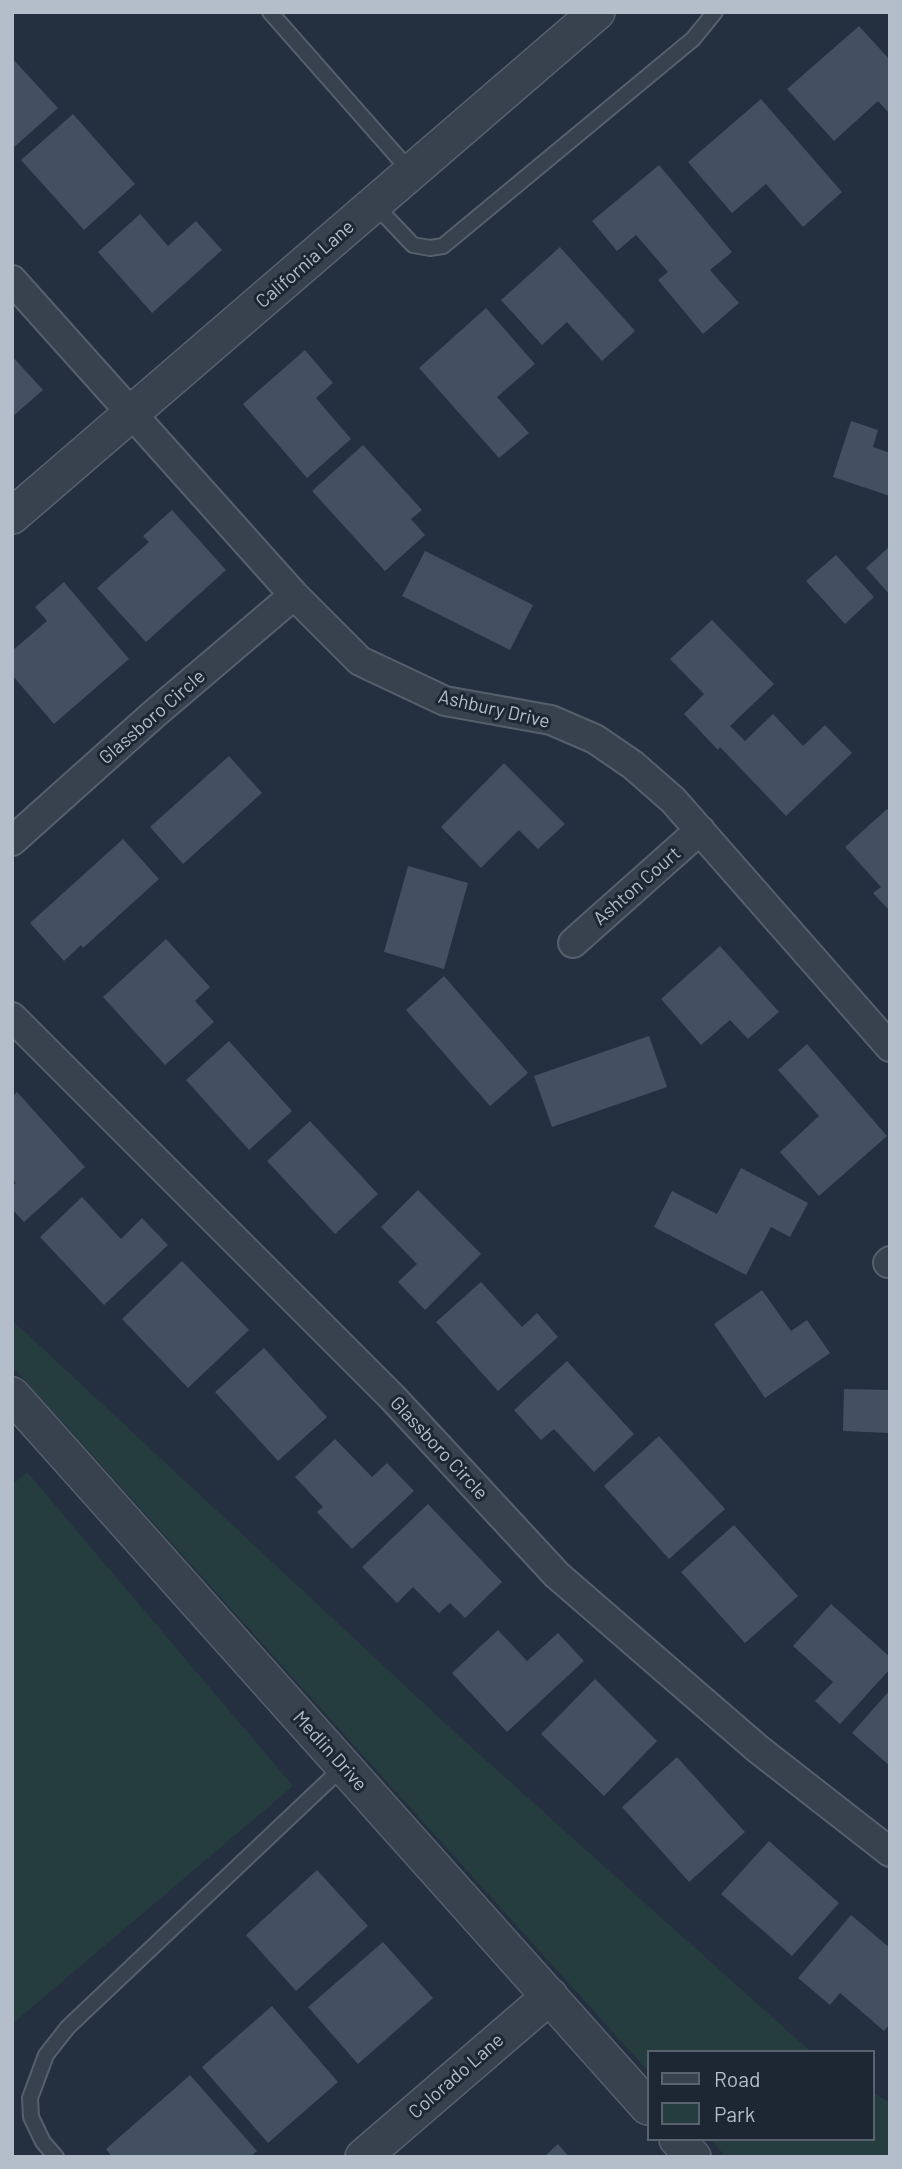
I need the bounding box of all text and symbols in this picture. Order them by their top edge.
street label: California Lane [251,215,359,313]
street label: Glassboro Circle [94,665,210,769]
street label: Ashbury Drive [436,685,552,733]
street label: Ashton Court [589,842,685,930]
street label: Glassboro Circle [385,1392,493,1504]
street label: Medlin Drive [288,1706,372,1796]
street label: Colorado Lane [404,2029,508,2123]
legend [646,2050,874,2141]
text: Road [714,2066,760,2091]
text: Park [714,2101,755,2126]

